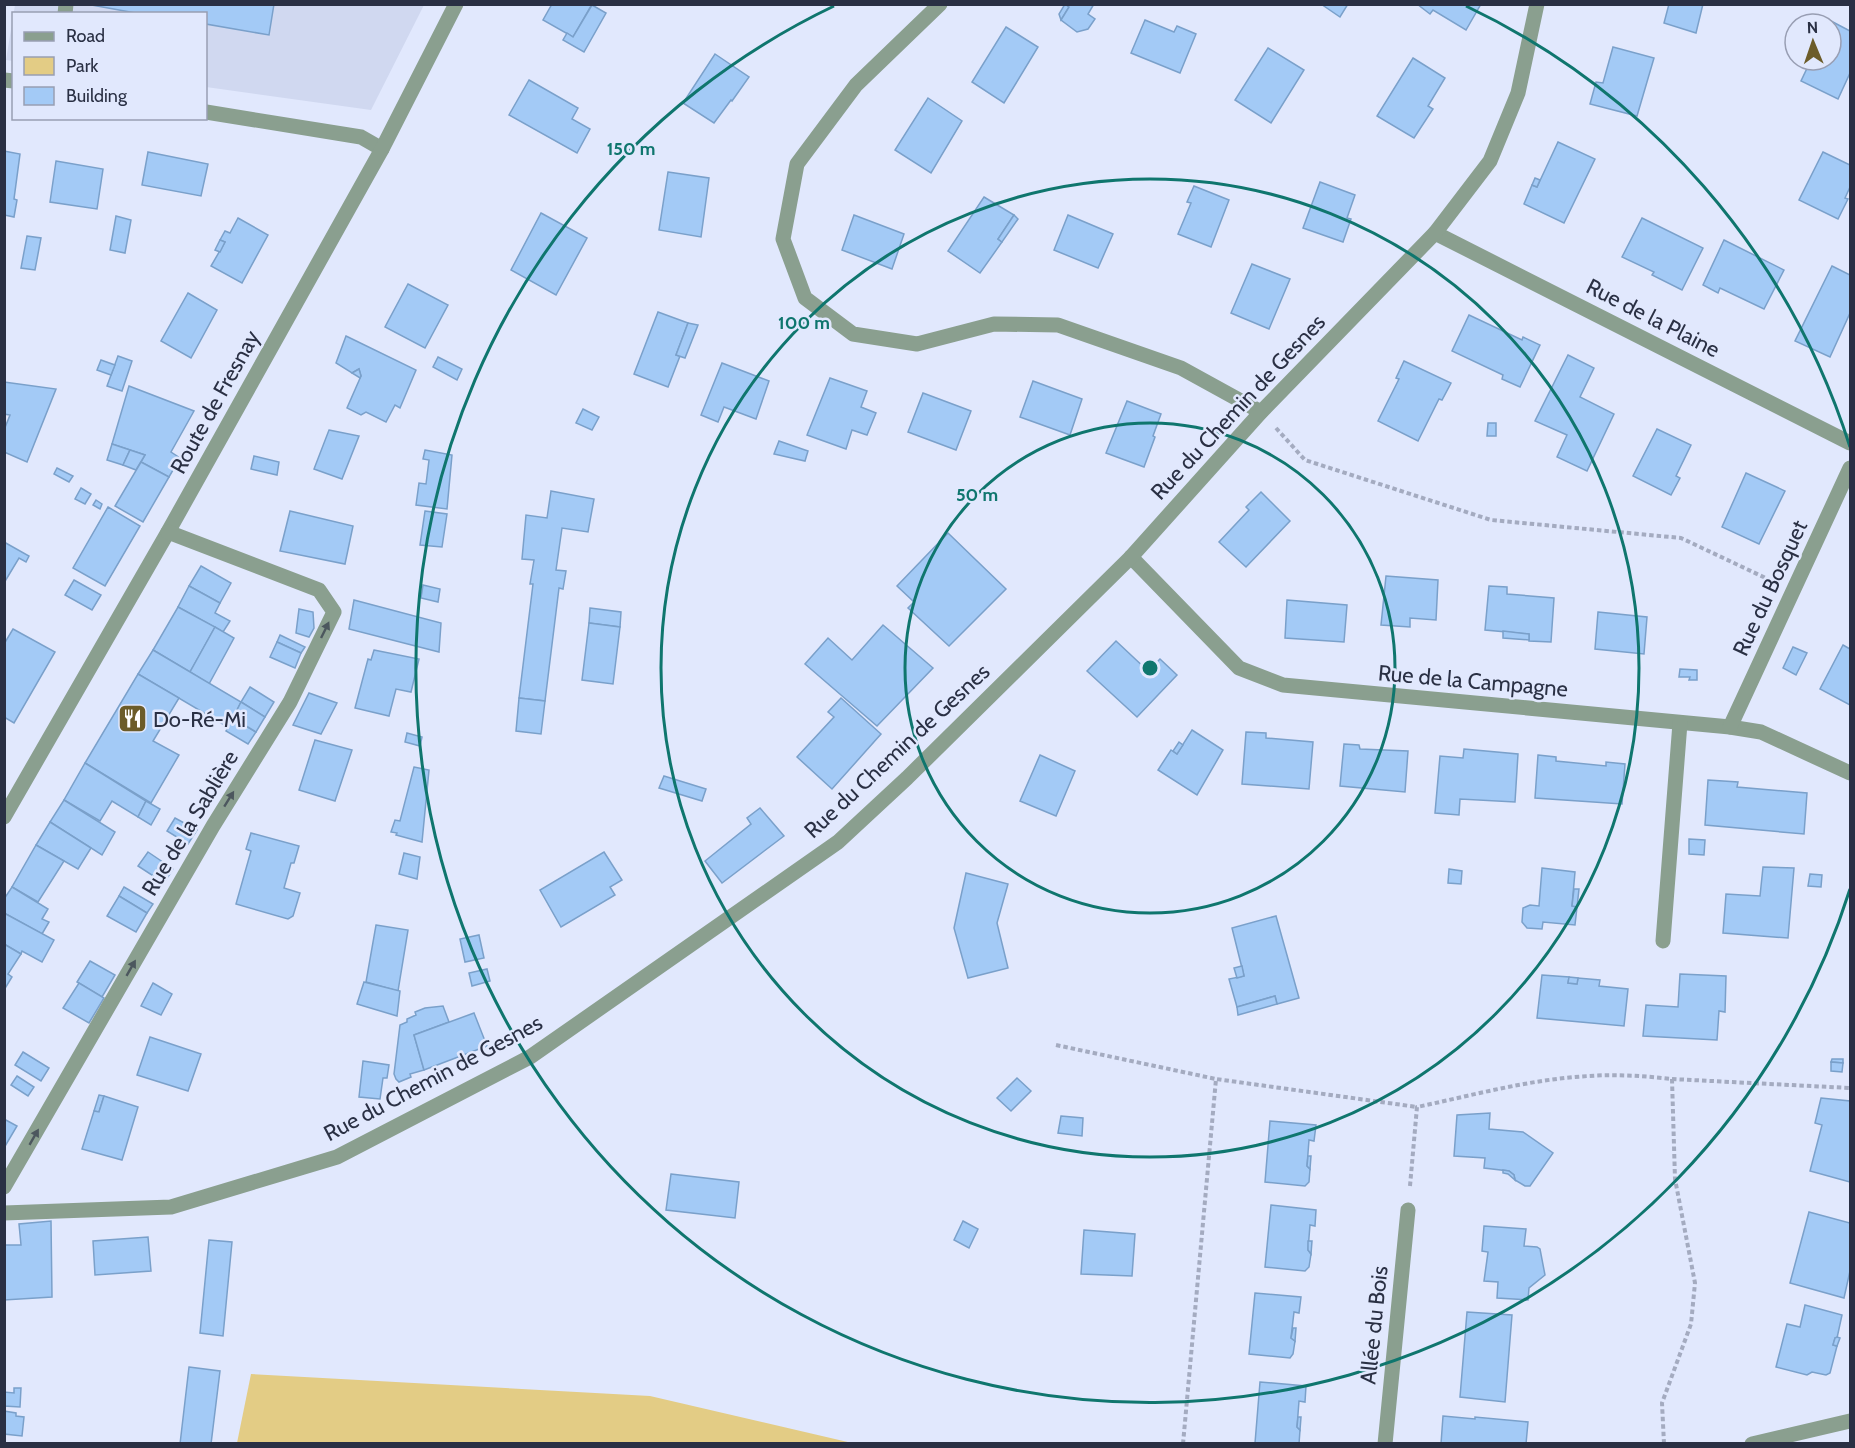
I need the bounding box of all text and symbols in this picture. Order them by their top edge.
legend [12,12,207,120]
north arrow [1783,12,1843,72]
text: N [1807,18,1818,37]
text: Road [66,25,105,47]
text: Park [66,55,99,77]
text: Building [66,85,128,107]
text: 150 m [607,138,655,160]
street label: Rue de la Plaine [1582,273,1724,363]
street label: Rue du Chemin de Gesnes [1145,309,1331,505]
text: 100 m [778,312,830,334]
street label: Route de Fresnay [165,326,265,478]
text: 50 m [956,484,998,506]
street label: Rue du Bosquet [1727,515,1813,660]
one-way arrow [321,621,330,638]
street label: Rue du Chemin de Gesnes [799,658,995,844]
centre of rings [1140,658,1160,678]
street label: Rue de la Campagne [1377,659,1569,703]
restaurant icon: Do-Ré-Mi [116,703,148,735]
place label: Do-Ré-Mi [153,706,246,733]
street label: Rue de la Sablière [136,746,244,900]
one-way arrow [224,791,235,807]
one-way arrow [126,959,136,976]
street label: Rue du Chemin de Gesnes [319,1009,547,1147]
one-way arrow [28,1128,38,1145]
street label: Allée du Bois [1354,1264,1394,1386]

